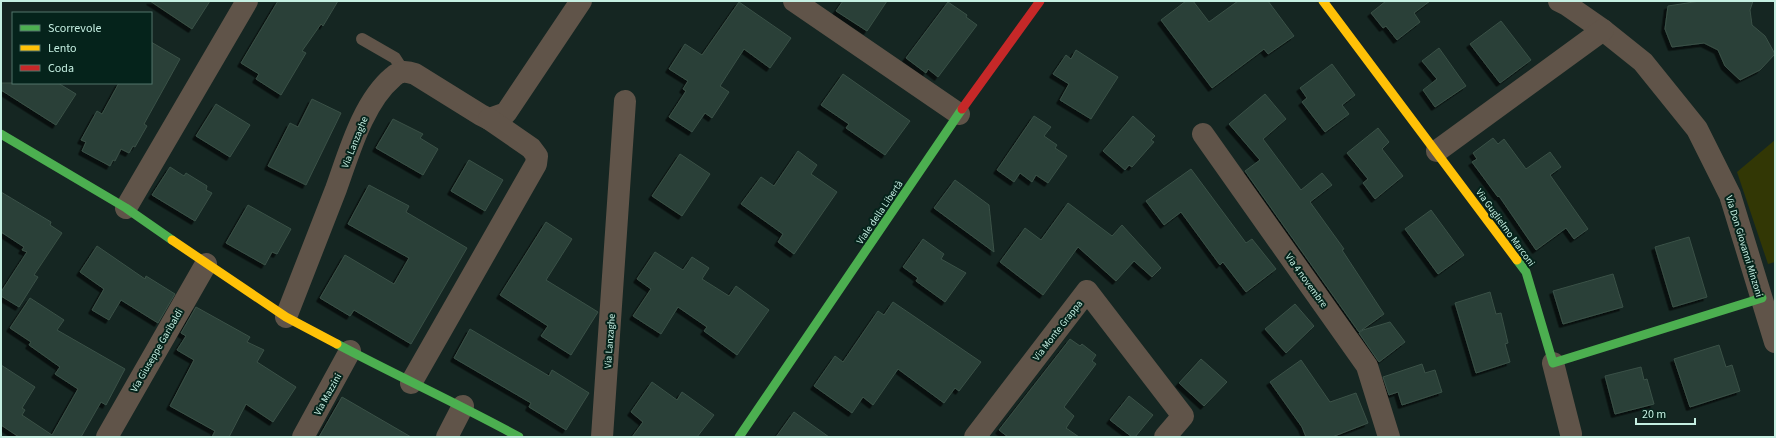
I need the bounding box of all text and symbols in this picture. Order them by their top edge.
legend [12,12,152,84]
text: Scorrevole [48,20,101,37]
text: Lento [48,40,77,57]
text: Coda [48,60,74,77]
street label: Via Lanzaghe [338,114,372,170]
street label: Viale della Libertà [853,178,906,247]
street label: Via Guglielmo Marconi [1472,186,1538,269]
street label: Via Don Giovanni Minzoni [1722,194,1766,299]
street label: Via 4 novembre [1282,250,1331,311]
street label: Via Monte Grappa [1030,297,1086,364]
street label: Via Giuseppe Garibaldi [127,306,186,395]
street label: Via Lanzaghe [601,313,619,369]
street label: Via Mazzini [311,371,345,418]
scale bar [1636,400,1695,426]
text: 20 m [1642,406,1666,423]

